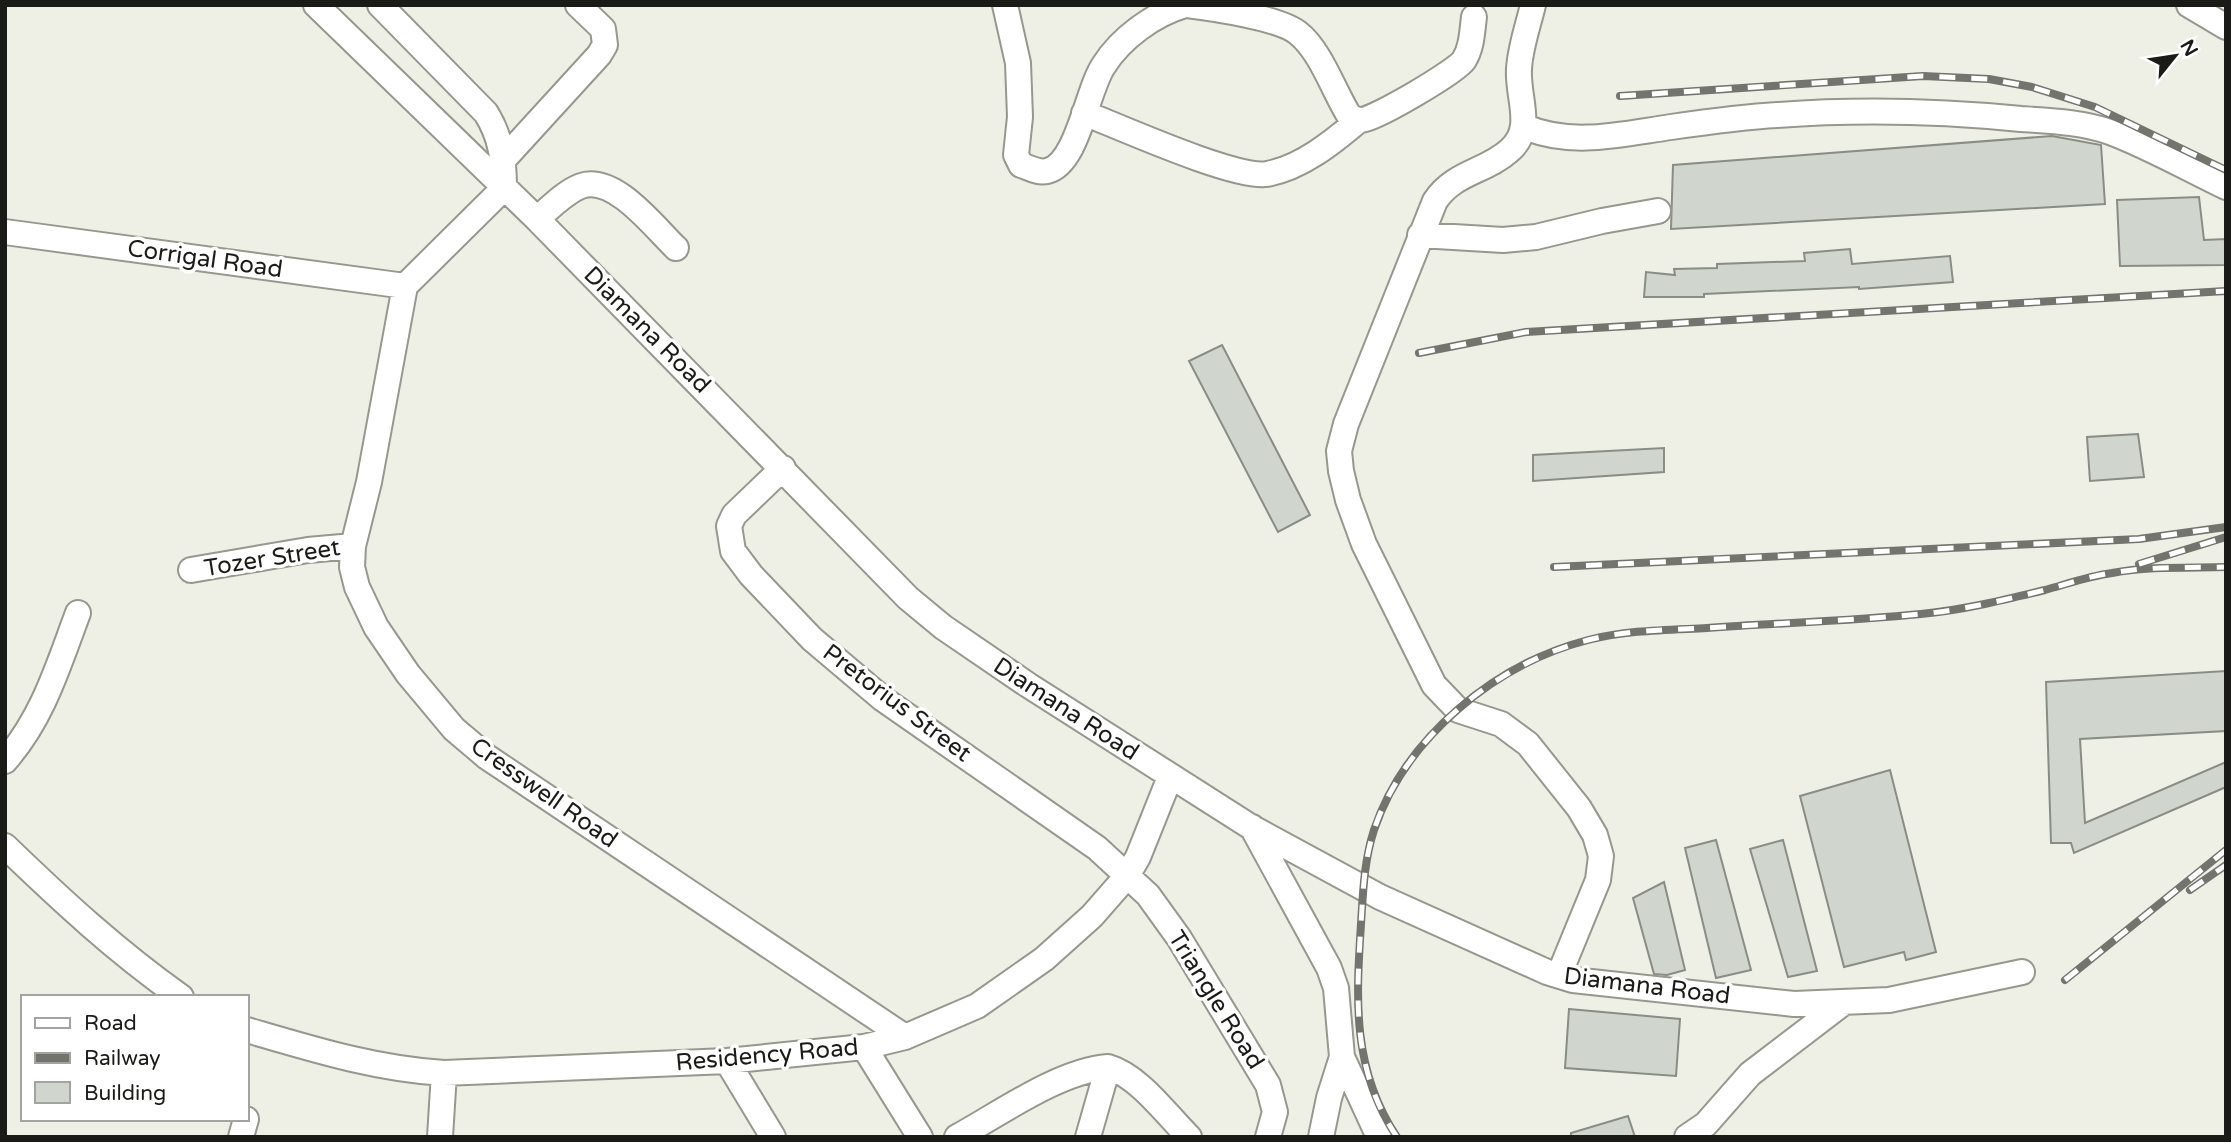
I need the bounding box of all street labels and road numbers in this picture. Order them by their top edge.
street label: Corrigal Road [126,234,284,284]
street label: Diamana Road [578,261,716,399]
street label: Tozer Street [202,533,342,583]
street label: Pretorius Street [817,638,977,768]
street label: Diamana Road [988,651,1144,767]
street label: Cresswell Road [465,732,623,854]
street label: Triangle Road [1162,925,1270,1075]
street label: Diamana Road [1562,961,1732,1011]
street label: Residency Road [674,1033,860,1077]

